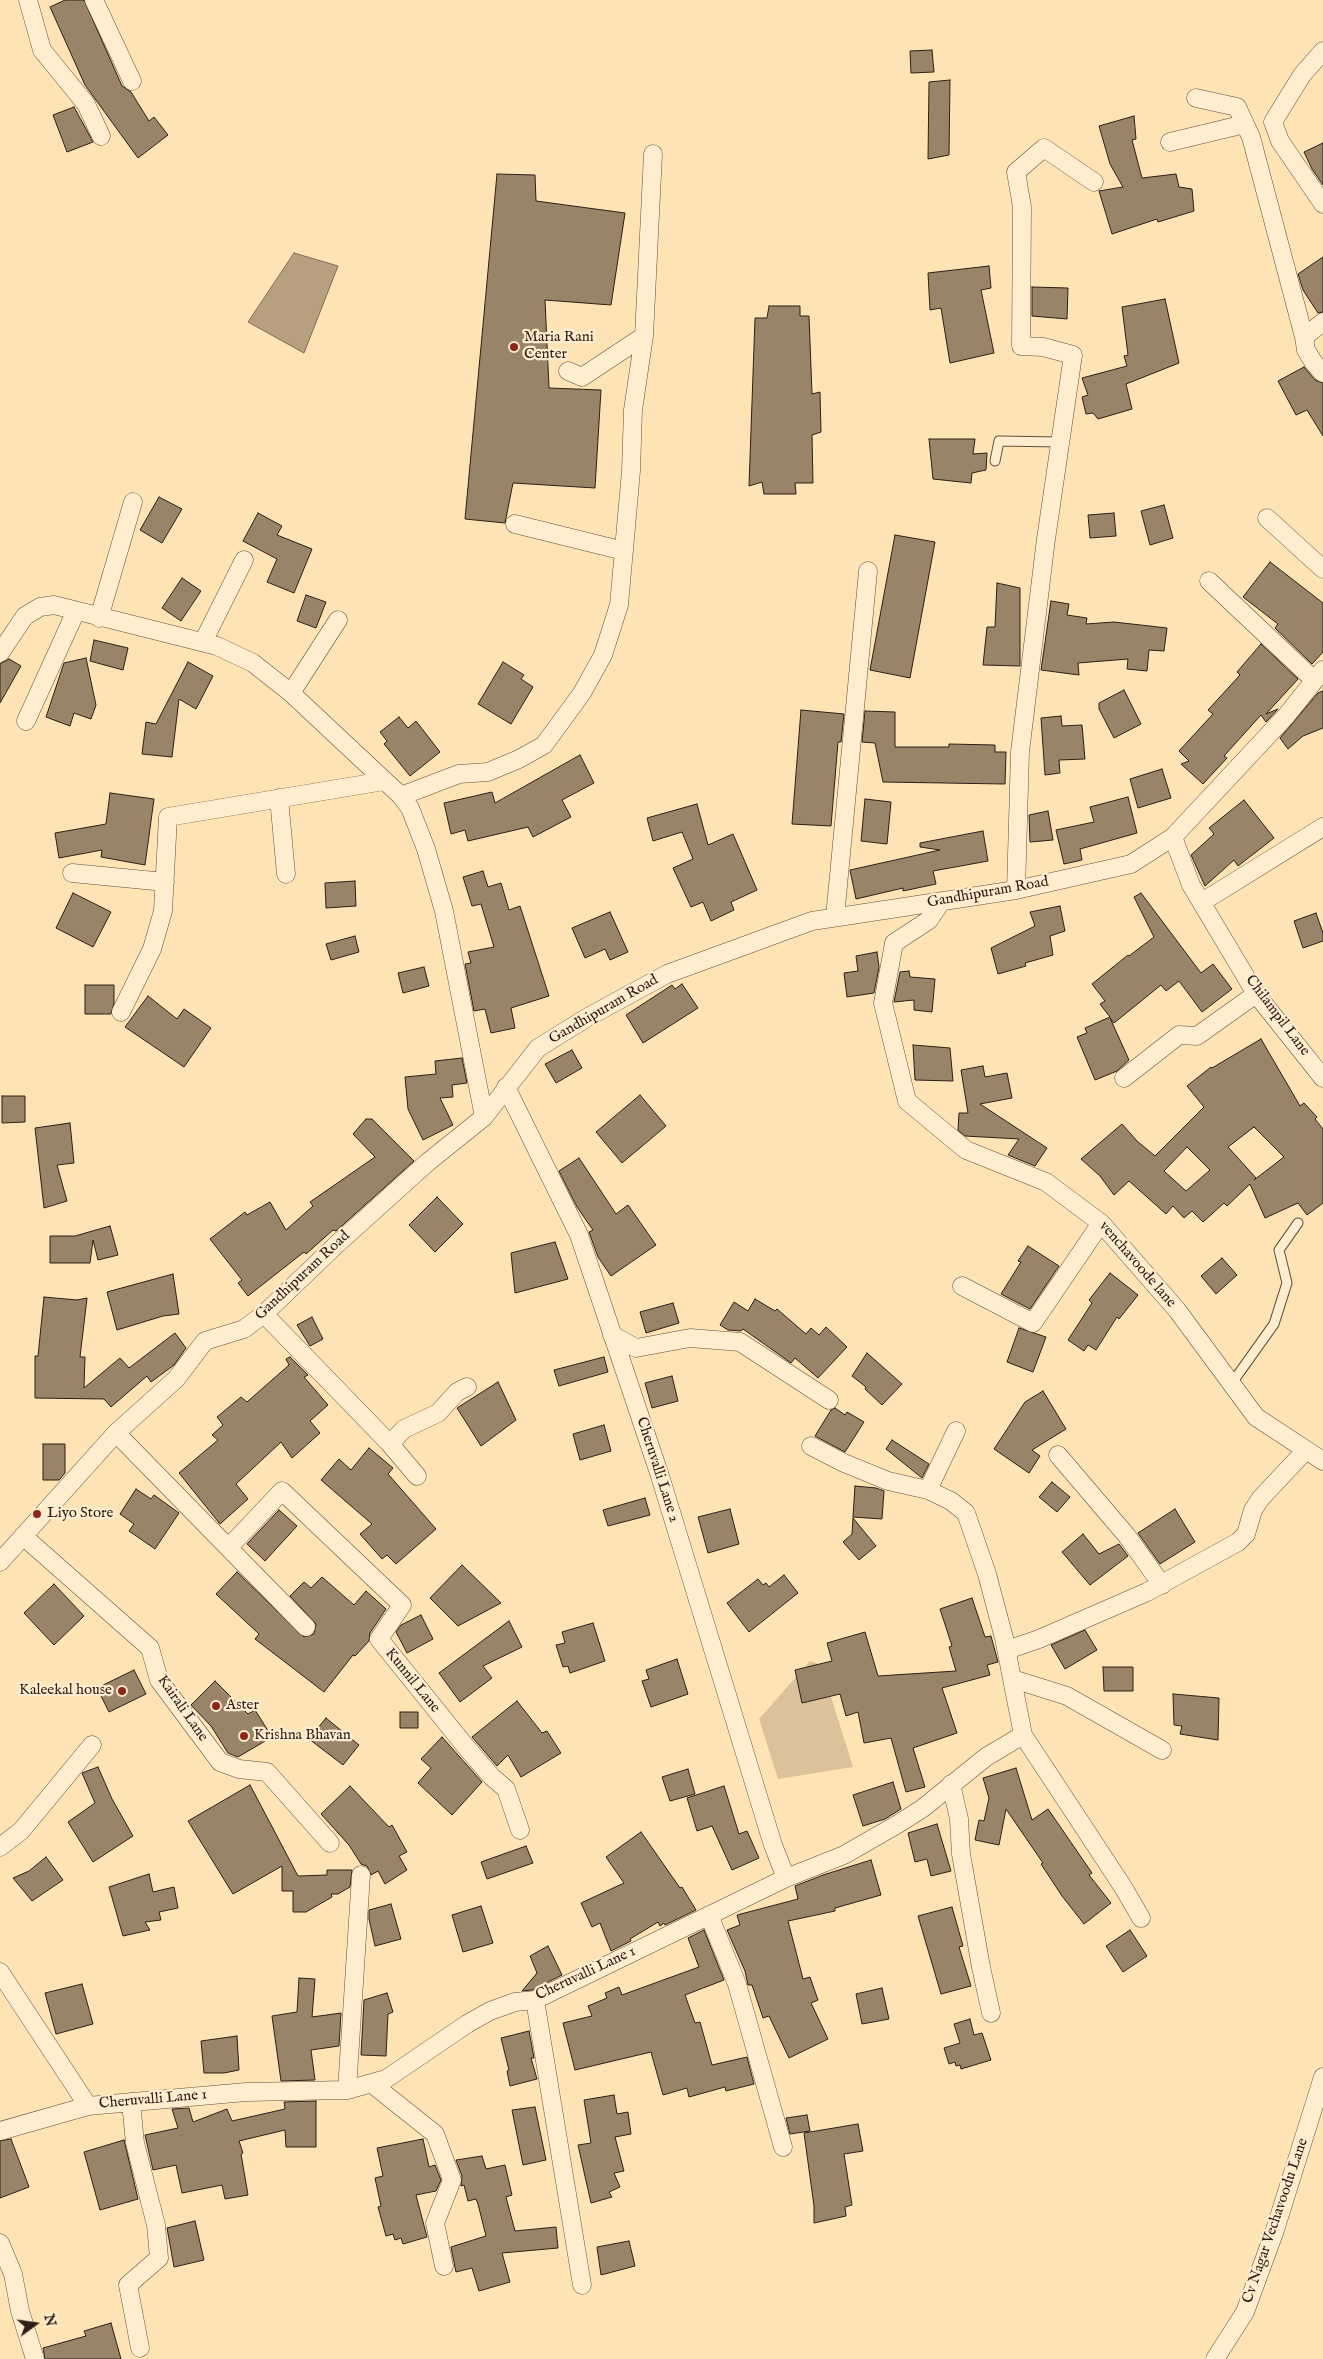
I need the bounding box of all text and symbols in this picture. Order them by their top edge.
place label: Maria Rani Center [524,329,594,364]
marker: Maria Rani Center [508,341,520,353]
street label: Gandhipuram Road [926,873,1050,913]
street label: Gandhipuram Road [546,971,662,1049]
street label: Chilampil Lane [1241,972,1313,1060]
street label: venchavoode lane [1095,1218,1179,1312]
street label: Gandhipuram Road [252,1227,354,1325]
street label: Cheruvalli Lane 2 [631,1415,683,1525]
place label: Liyo Store [47,1505,113,1523]
marker: Liyo Store [31,1508,43,1520]
street label: Kunnil Lane [380,1645,444,1717]
street label: Kairali Lane [153,1672,211,1746]
place label: Kaleekal house [19,1682,112,1700]
marker: Kaleekal house [116,1685,128,1697]
place label: Aster [226,1697,259,1715]
marker: Aster [210,1700,222,1712]
place label: Krishna Bhavan [254,1727,351,1745]
marker: Krishna Bhavan [238,1730,250,1742]
street label: Cheruvalli Lane 1 [533,1943,639,2005]
street label: Cheruvalli Lane 1 [98,2086,208,2114]
street label: Cv Nagar Vechavoodu Lane [1239,2136,1313,2306]
north arrow [10,2299,60,2349]
text: N [39,2312,60,2328]

